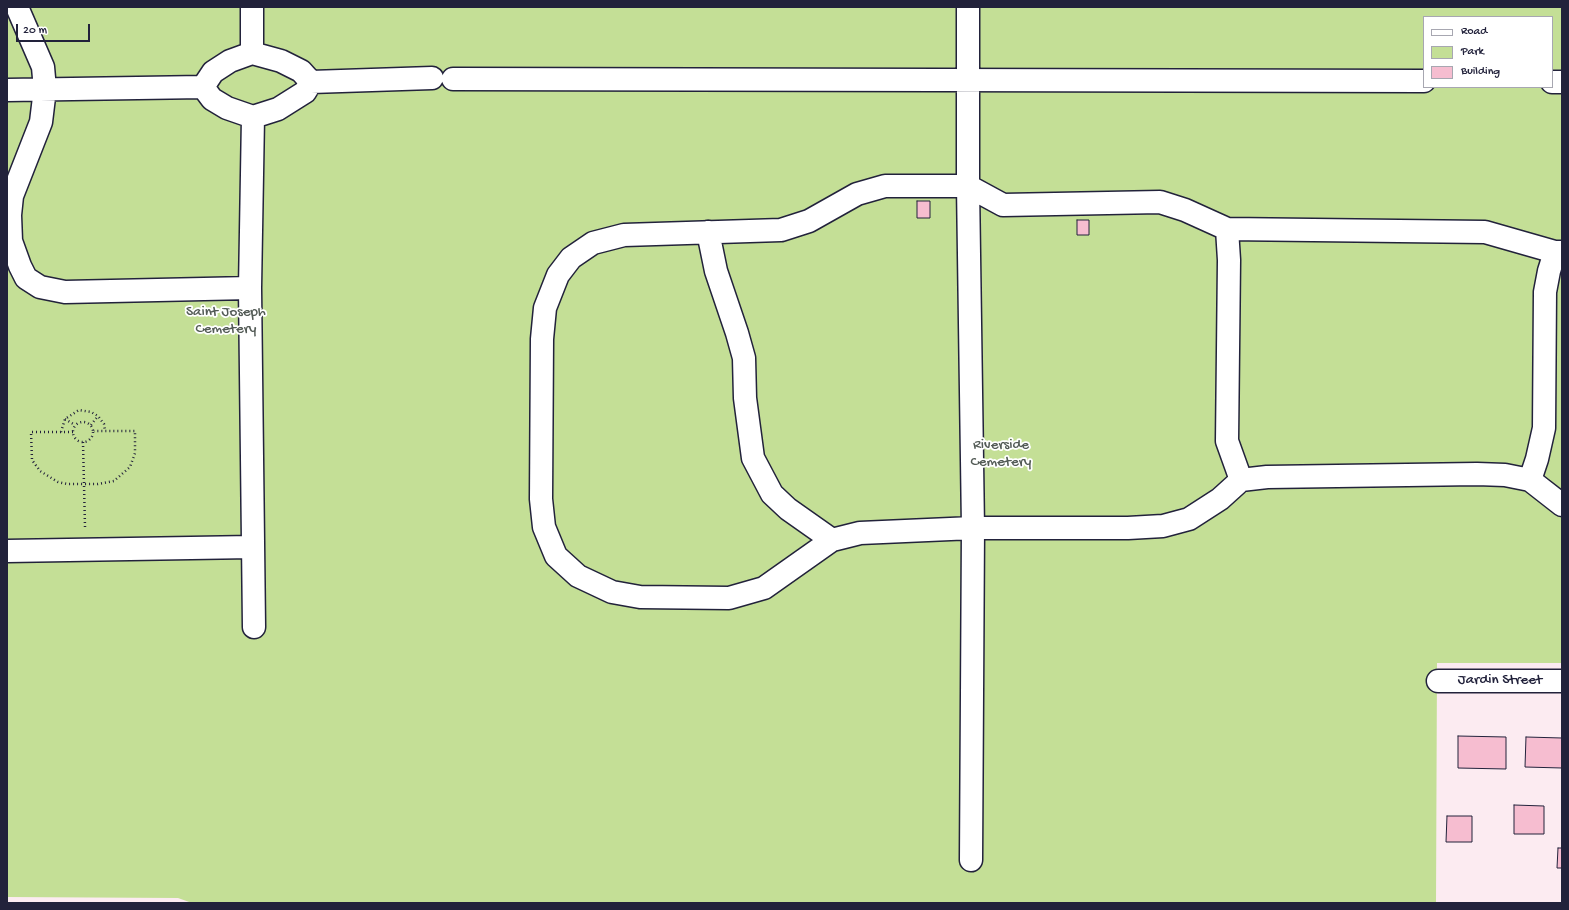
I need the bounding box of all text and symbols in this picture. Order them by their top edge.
scale bar [18,16,92,42]
legend [1423,16,1553,88]
text: 20 m [23,24,47,38]
text: Road [1461,25,1487,39]
text: Park [1461,45,1484,59]
text: Building [1461,65,1500,79]
park label: Saint Joseph Cemetery [186,304,266,339]
park label: Riverside Cemetery [971,437,1031,472]
street label: Jardin Street [1458,672,1542,690]

